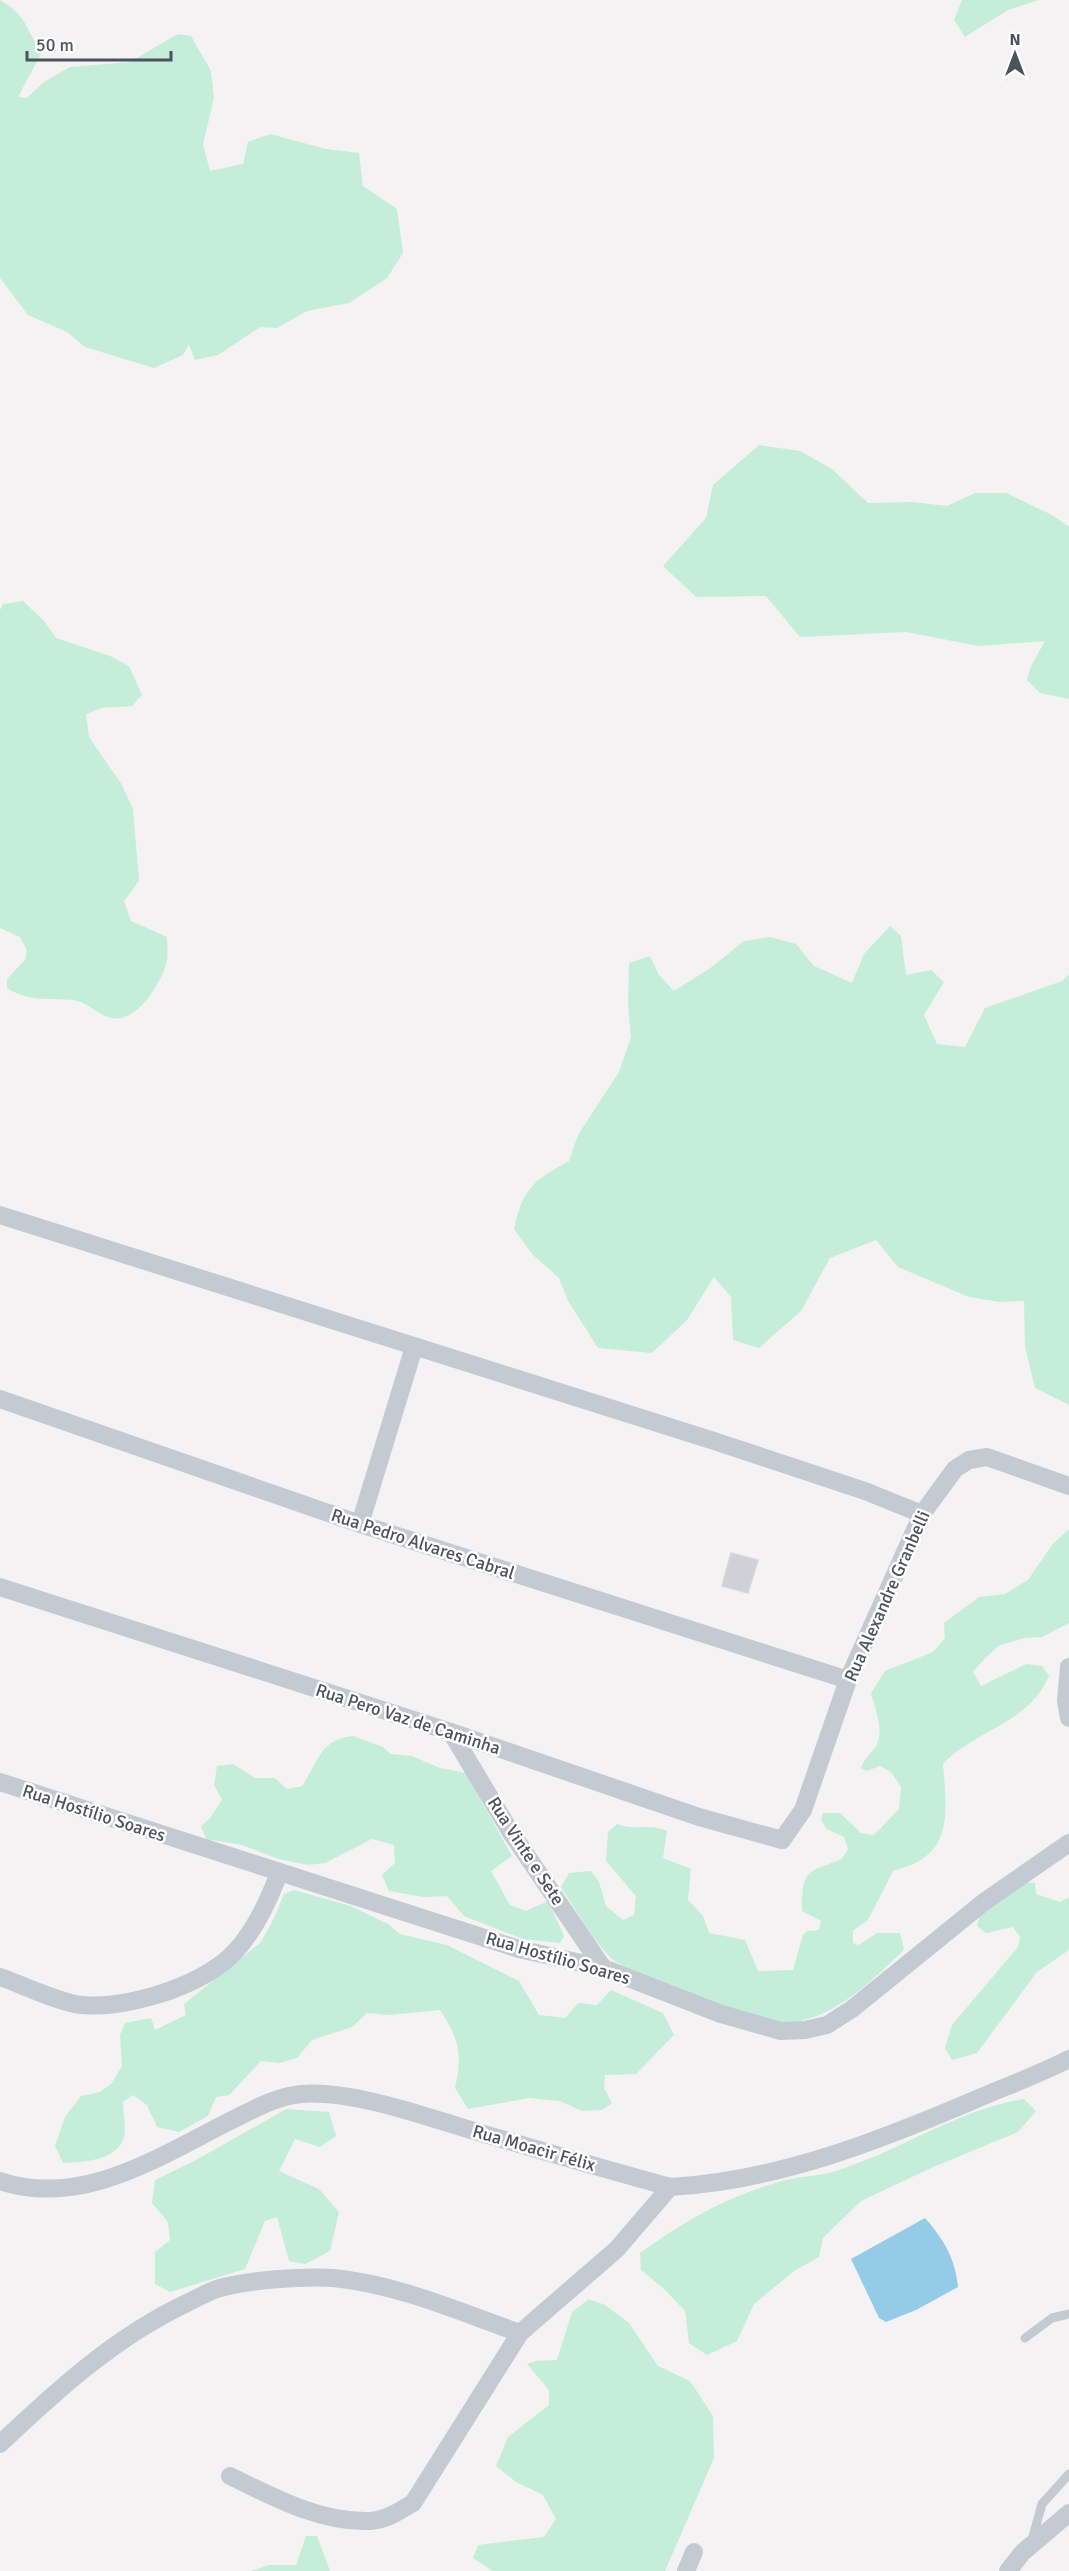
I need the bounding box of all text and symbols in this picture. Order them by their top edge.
scale bar [27,24,171,62]
north arrow [985,24,1045,84]
text: N [1009,30,1021,50]
text: 50 m [36,34,74,56]
street label: Rua Pedro Alvares Cabral [328,1504,518,1584]
street label: Rua Alexandre Granbelli [839,1507,935,1685]
street label: Rua Pero Vaz de Caminha [313,1679,503,1759]
street label: Rua Hostílio Soares [20,1780,168,1847]
street label: Rua Vinte e Sete [483,1793,569,1909]
street label: Rua Hostílio Soares [483,1927,633,1989]
street label: Rua Moacir Félix [470,2120,599,2176]

